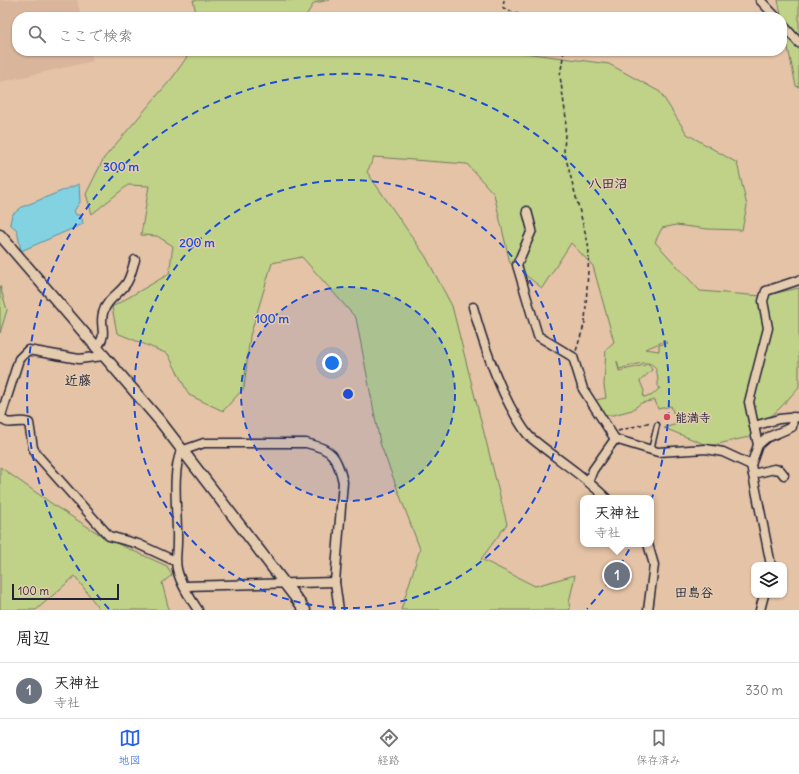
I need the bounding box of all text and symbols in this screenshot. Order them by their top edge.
search box [12,12,787,56]
icon: search [26,23,48,45]
text: ここで検索 [58,26,133,45]
text: 300 m [103,159,139,174]
district label: 八田沼 [588,175,628,192]
text: 200 m [179,235,215,250]
text: 100 m [255,311,289,326]
your location [322,353,342,373]
district label: 近藤 [65,372,91,389]
centre of rings [341,387,355,401]
place label: 能満寺 [675,410,711,425]
marker: 能満寺 [662,412,672,422]
popup [580,495,654,547]
text: 天神社 [594,503,640,522]
text: 寺社 [594,524,621,541]
pin: 1 [604,560,630,590]
map controls [751,562,787,598]
button: layers [751,562,787,598]
scale bar [12,582,119,601]
text: 100 m [18,584,49,598]
district label: 田島谷 [674,584,714,601]
text: 周辺 [16,627,50,649]
text: 天神社 [54,673,99,692]
text: 1 [26,682,32,699]
text: 330 m [745,682,783,699]
text: 寺社 [54,694,80,711]
tab: 地図 [119,727,141,767]
tab: 経路 [378,727,400,767]
tab: 保存済み [637,727,681,767]

